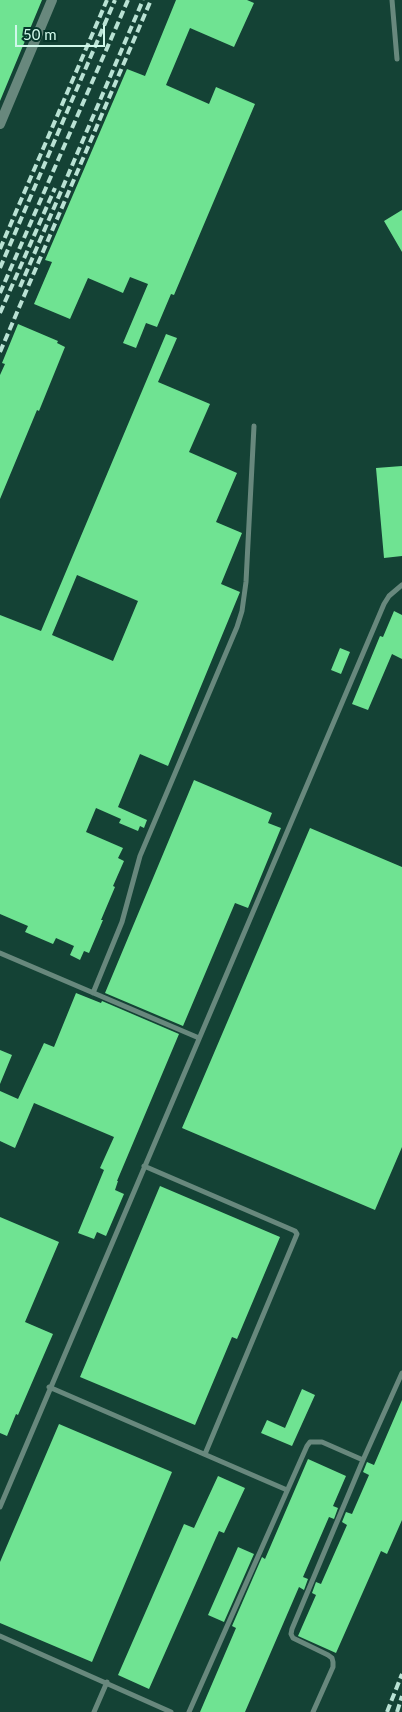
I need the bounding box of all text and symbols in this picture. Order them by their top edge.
scale bar [18,15,108,47]
text: 50 m [23,25,57,43]

